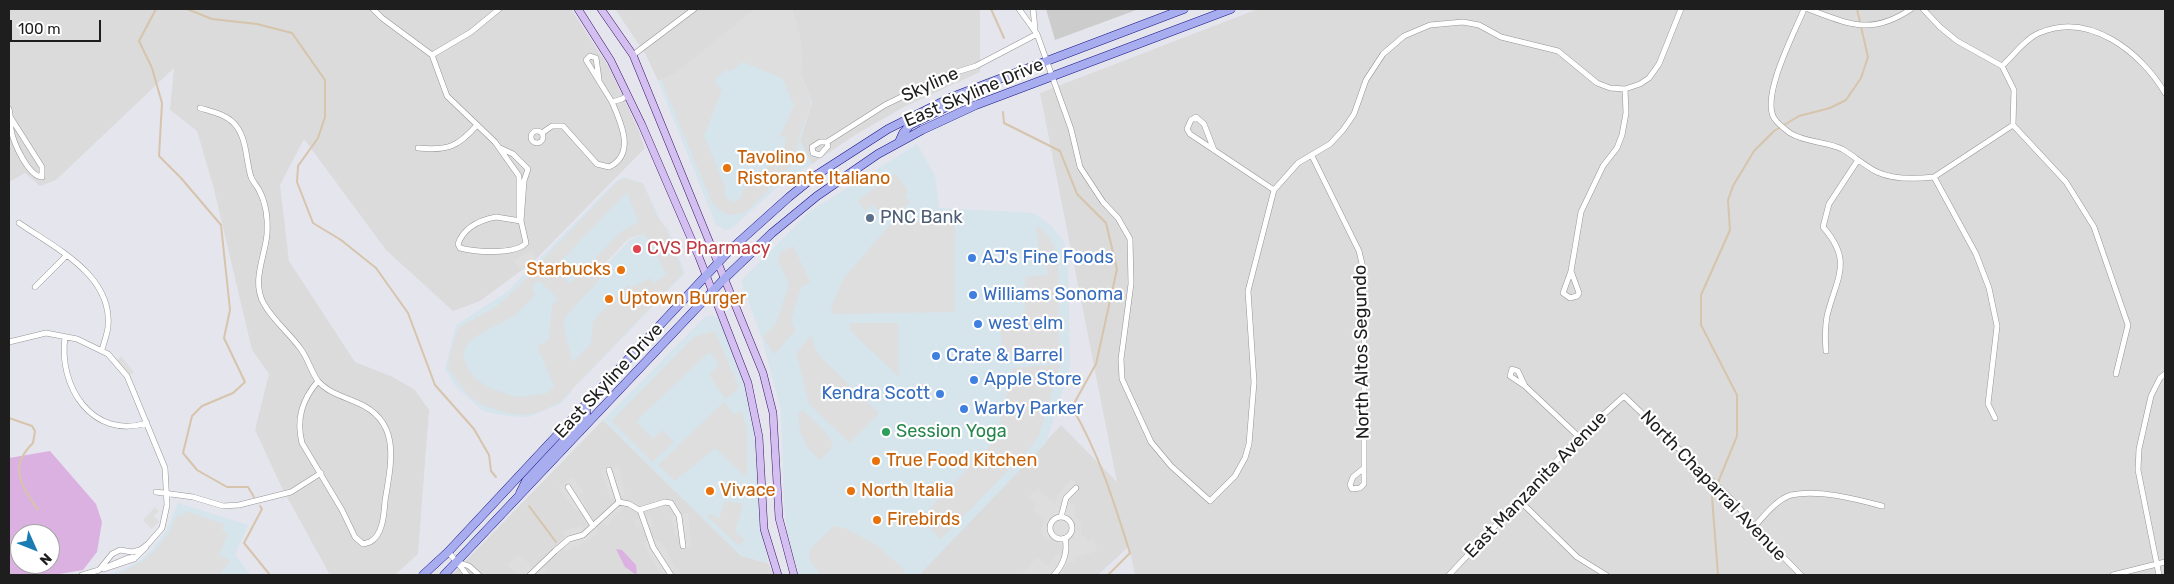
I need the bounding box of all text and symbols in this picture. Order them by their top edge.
scale bar [12,10,104,42]
text: 100 m [18,20,60,38]
street label: East Skyline Drive [901,54,1047,132]
street label: Skyline [898,63,962,107]
place label: Tavolino Ristorante Italiano [737,147,890,190]
marker: Tavolino Ristorante Italiano [721,162,733,174]
place label: PNC Bank [880,207,963,229]
marker: PNC Bank [864,212,876,224]
place label: CVS Pharmacy [647,238,771,260]
marker: CVS Pharmacy [631,243,643,255]
place label: AJ's Fine Foods [982,247,1114,269]
marker: AJ's Fine Foods [966,252,978,264]
place label: Starbucks [526,259,611,281]
marker: Starbucks [615,264,627,276]
street label: North Altos Segundo [1350,265,1374,439]
place label: Williams Sonoma [983,284,1123,306]
place label: Uptown Burger [619,288,746,310]
marker: Williams Sonoma [967,289,979,301]
marker: Uptown Burger [603,293,615,305]
place label: west elm [988,313,1063,335]
marker: west elm [972,318,984,330]
street label: East Skyline Drive [550,319,668,443]
place label: Crate & Barrel [946,345,1063,367]
marker: Crate & Barrel [930,350,942,362]
place label: Apple Store [984,369,1082,391]
marker: Apple Store [968,374,980,386]
place label: Kendra Scott [822,383,930,405]
marker: Kendra Scott [934,388,946,400]
place label: Warby Parker [974,398,1083,420]
marker: Warby Parker [958,403,970,415]
street label: North Chaparral Avenue [1635,406,1791,566]
street label: East Manzanita Avenue [1460,407,1612,563]
place label: Session Yoga [896,421,1007,443]
marker: Session Yoga [880,426,892,438]
place label: True Food Kitchen [886,450,1037,472]
marker: True Food Kitchen [870,455,882,467]
place label: Vivace [720,480,776,502]
place label: North Italia [861,480,954,502]
marker: Vivace [704,485,716,497]
marker: North Italia [845,485,857,497]
place label: Firebirds [887,509,960,531]
marker: Firebirds [871,514,883,526]
north arrow [10,524,60,574]
text: N [36,550,55,569]

